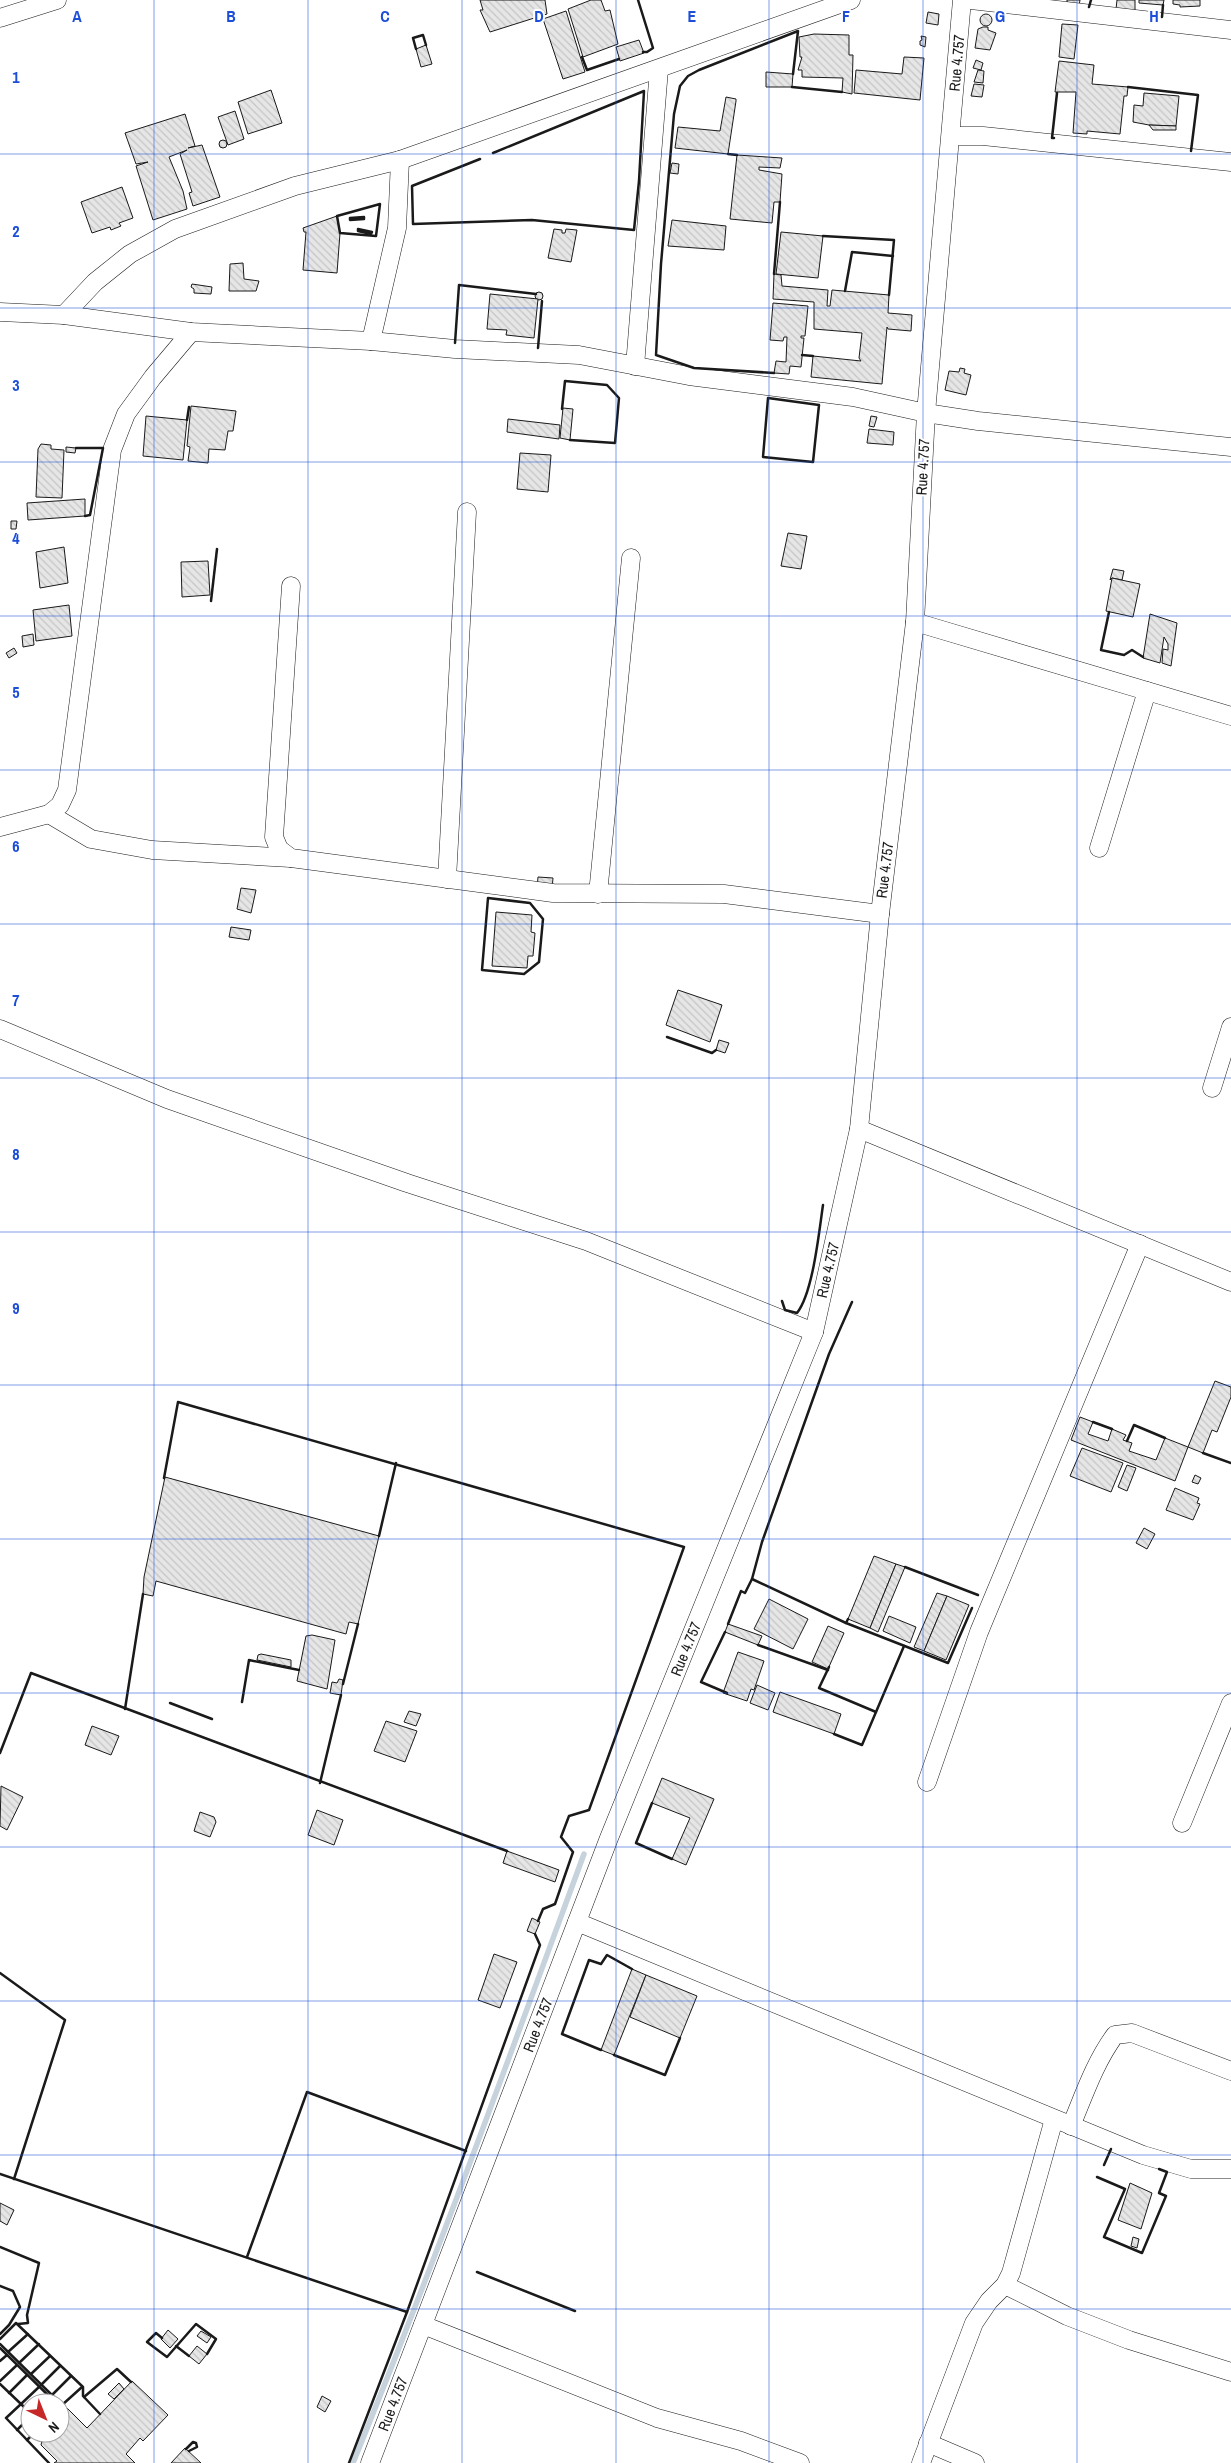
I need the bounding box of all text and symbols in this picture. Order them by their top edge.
text: A [72,5,82,27]
text: B [226,5,236,27]
text: C [380,5,390,27]
text: D [534,5,544,27]
text: E [688,5,697,27]
text: F [842,5,850,27]
text: G [995,5,1005,27]
text: H [1149,5,1159,27]
street label: Rue 4.757 [944,34,969,92]
text: 1 [12,66,20,88]
text: 2 [12,220,20,242]
text: 3 [12,374,20,396]
street label: Rue 4.757 [911,438,934,496]
text: 4 [12,527,20,549]
text: 5 [12,681,20,703]
text: 6 [12,835,20,857]
street label: Rue 4.757 [871,840,898,899]
text: 7 [12,989,20,1011]
text: 8 [12,1143,20,1165]
street label: Rue 4.757 [811,1240,844,1300]
text: 9 [12,1297,20,1319]
street label: Rue 4.757 [665,1618,706,1679]
street label: Rue 4.757 [518,1994,558,2055]
street label: Rue 4.757 [373,2373,413,2434]
north arrow [20,2393,70,2443]
text: N [45,2418,63,2437]

